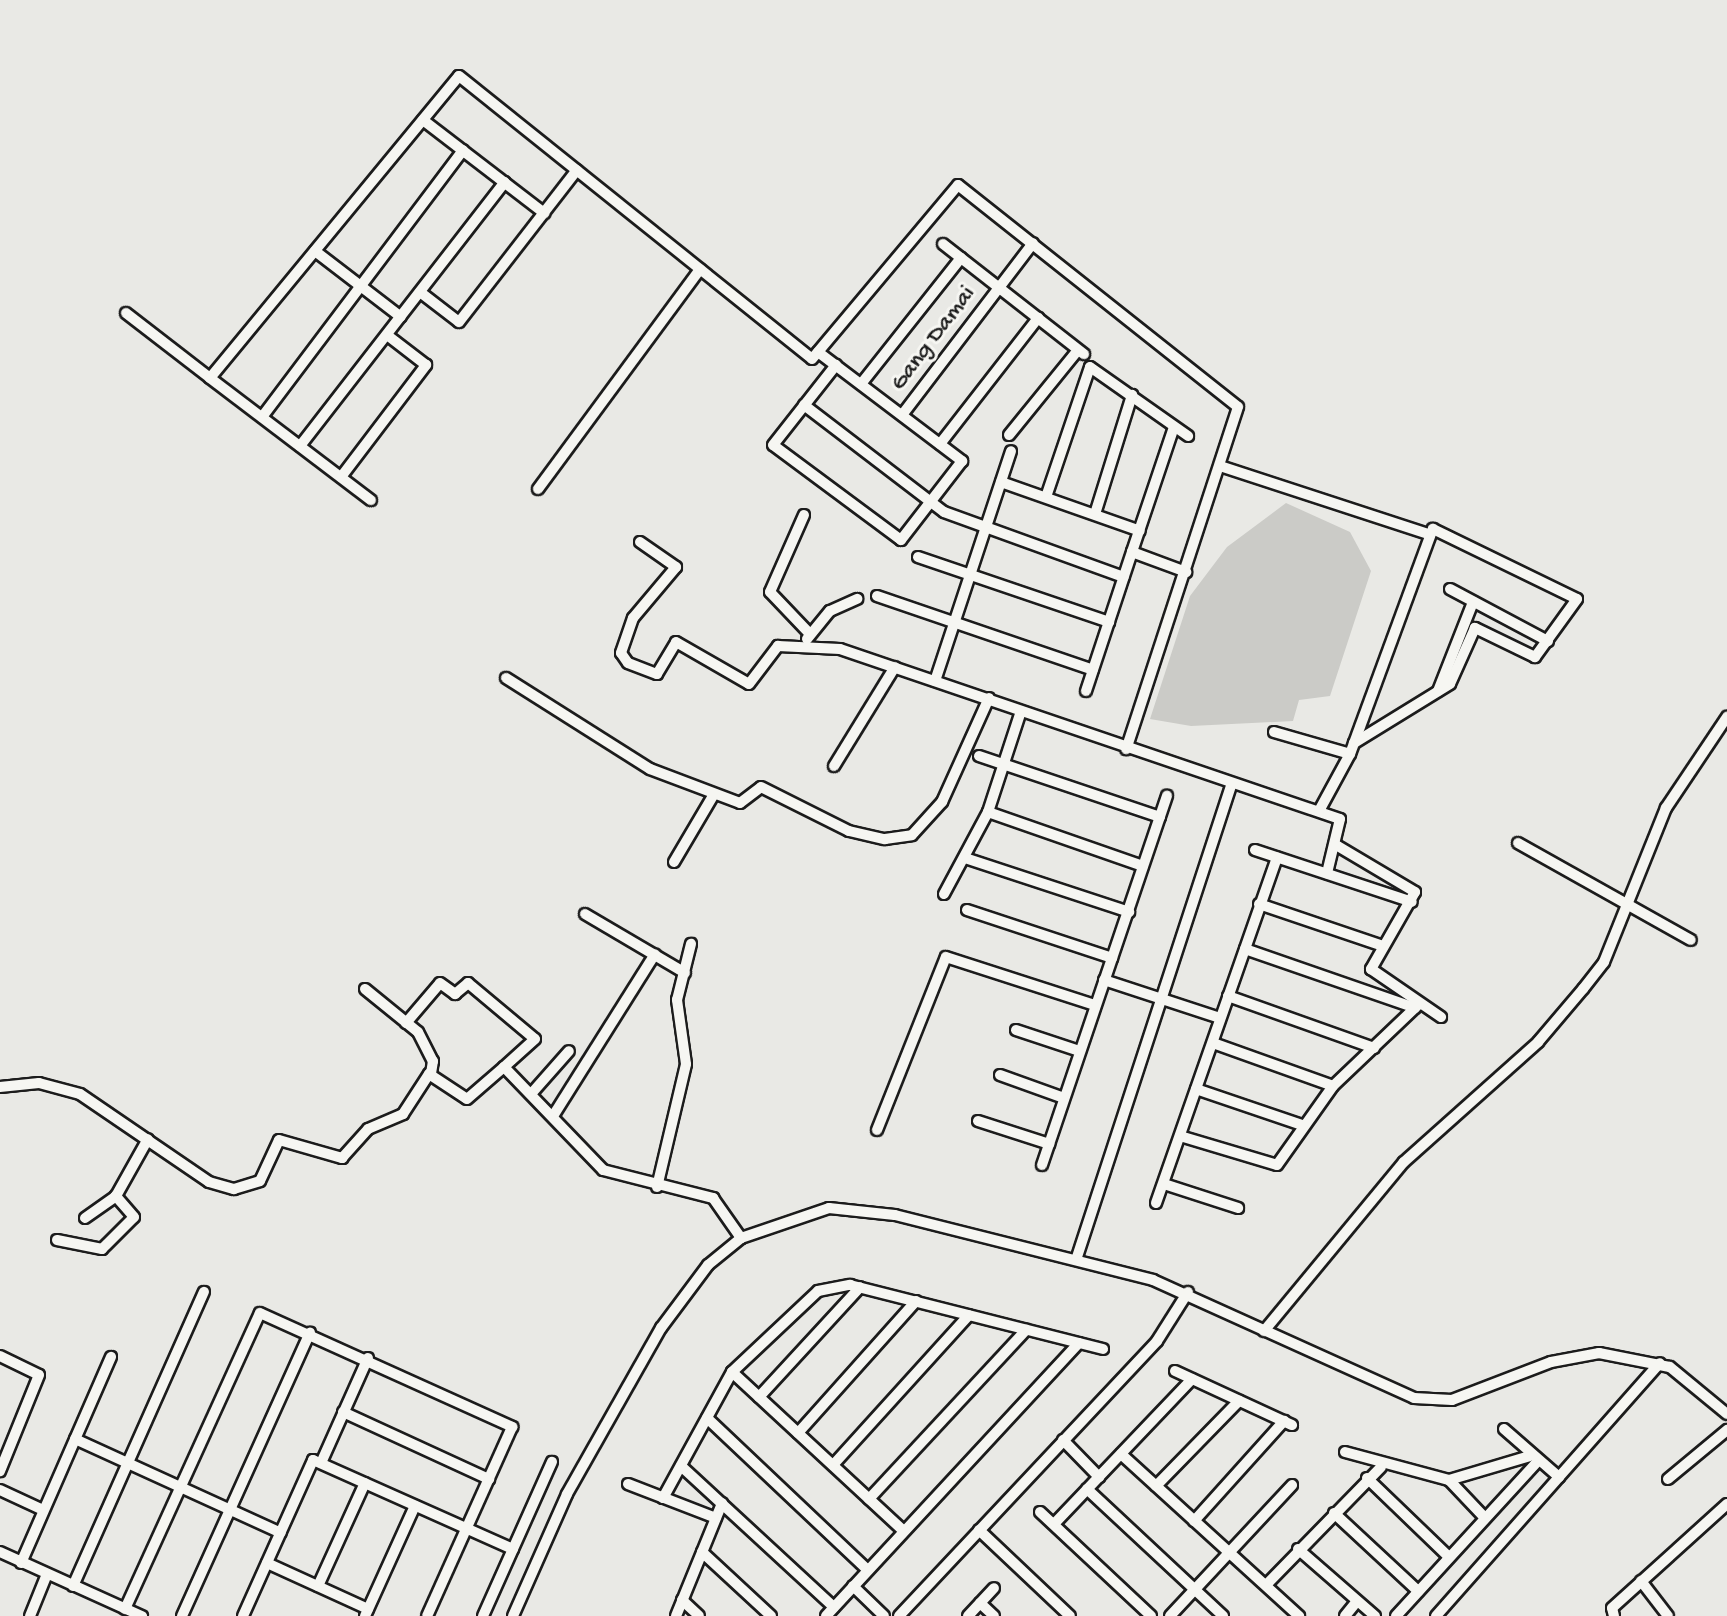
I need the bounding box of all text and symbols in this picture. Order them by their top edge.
street label: Gang Damai [885,281,983,397]

